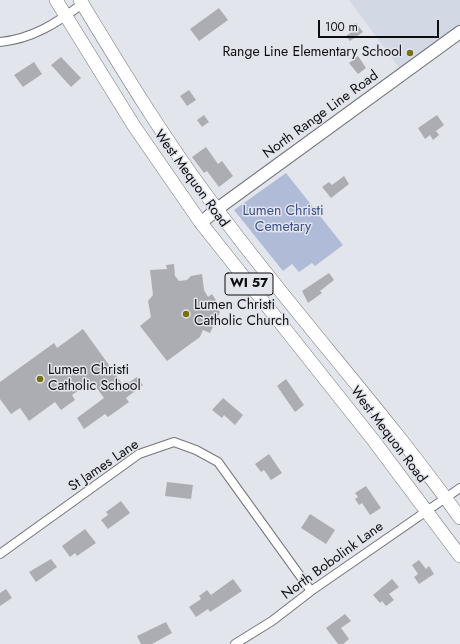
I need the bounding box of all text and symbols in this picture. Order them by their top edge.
scale bar [320,12,441,38]
text: 100 m [325,18,358,36]
place label: Range Line Elementary School [222,45,402,61]
marker: Range Line Elementary School [405,48,415,58]
street label: North Range Line Road [260,68,382,162]
street label: West Mequon Road [150,127,232,231]
park label: Lumen Christi Cemetary [242,204,324,236]
road number: WI 57 [225,273,273,295]
place label: Lumen Christi Catholic Church [194,298,289,330]
marker: Lumen Christi Catholic Church [181,309,191,319]
place label: Lumen Christi Catholic School [48,363,141,396]
marker: Lumen Christi Catholic School [35,374,45,384]
street label: West Mequon Road [346,383,430,487]
street label: St James Lane [66,436,142,496]
street label: North Bobolink Lane [279,519,387,603]

